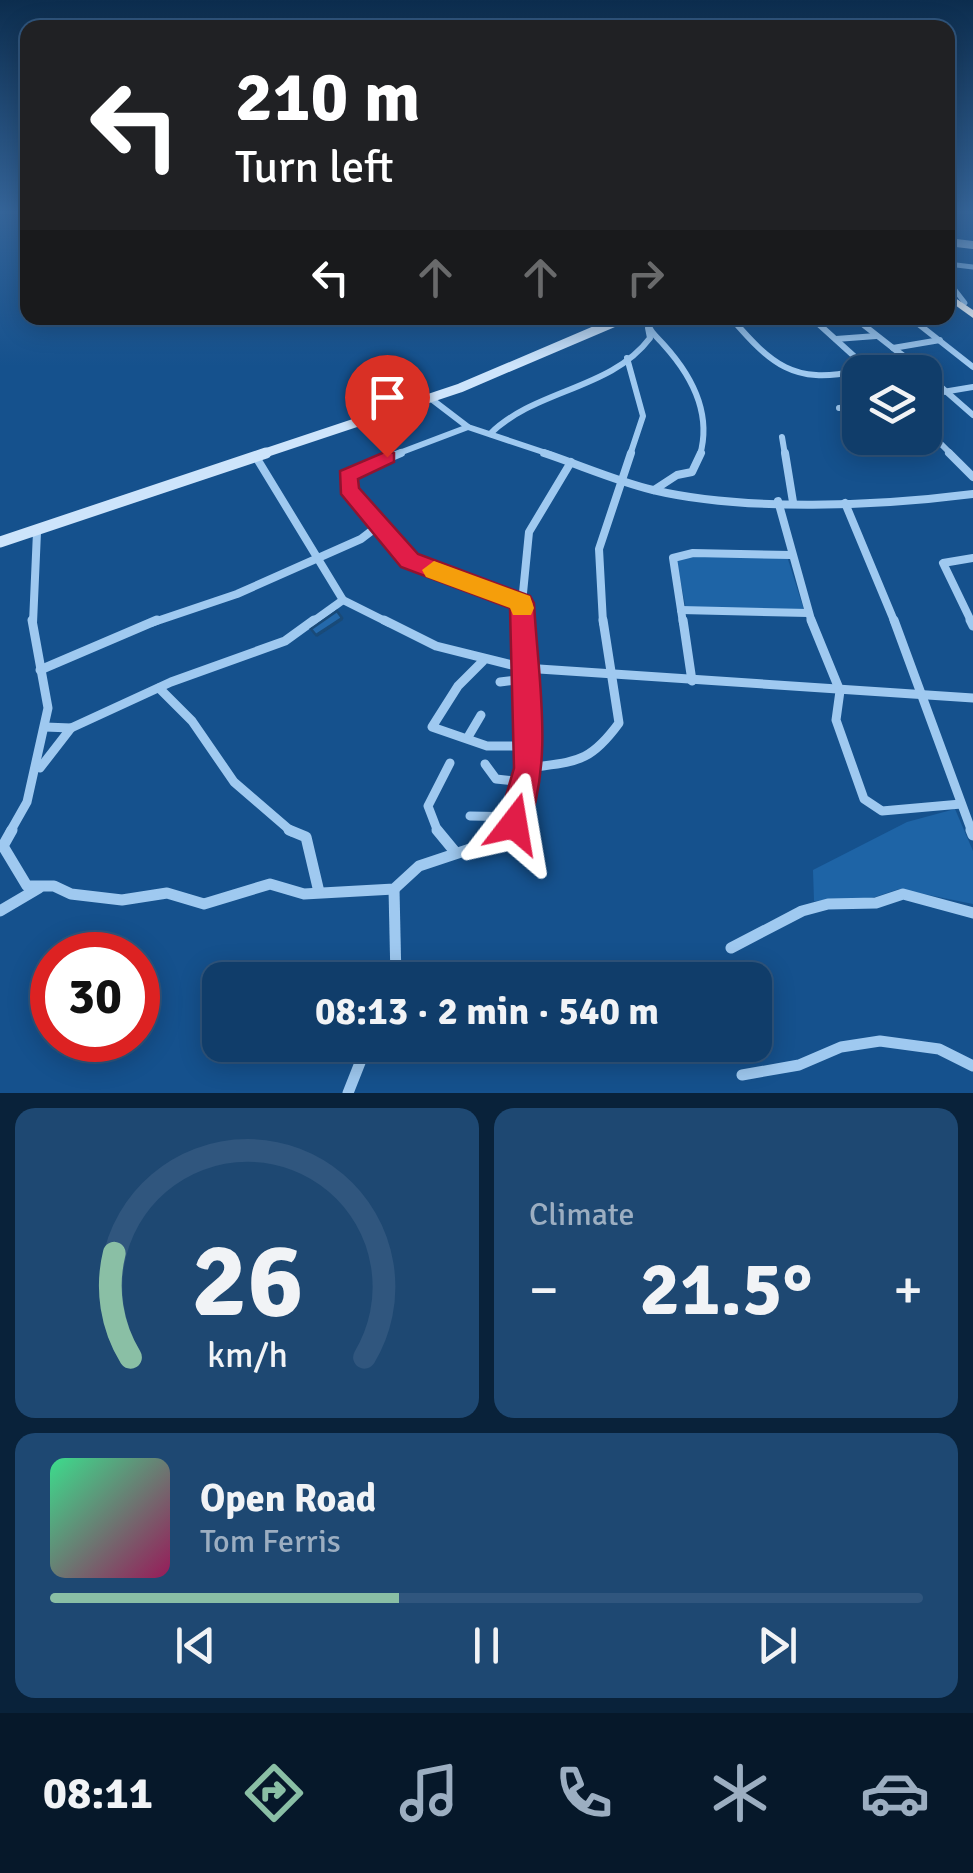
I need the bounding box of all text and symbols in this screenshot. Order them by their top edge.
text: 210 m [235,54,420,140]
icon: left [70,60,200,190]
text: Turn left [235,140,394,195]
icon: left [303,250,358,305]
icon: ahead [408,250,463,305]
icon: ahead [513,250,568,305]
icon: right [618,250,673,305]
pin [345,355,430,458]
map controls [842,355,942,455]
button: layers [842,355,942,455]
icon: arrive [360,370,415,425]
position arrow [462,772,566,876]
speed limit sign: 30 [30,932,160,1062]
text: 08:13 · 2 min · 540 m [315,988,659,1035]
text: Climate [529,1195,635,1234]
text: 26 [191,1217,303,1345]
text: 21.5° [640,1243,813,1336]
text: − [529,1256,559,1324]
text: + [893,1256,923,1324]
text: km/h [207,1333,287,1377]
text: Open Road [200,1475,376,1522]
text: Tom Ferris [200,1522,341,1561]
icon: previous [168,1618,223,1673]
icon: pause [459,1618,514,1673]
icon: next [750,1618,805,1673]
icon: directions [239,1758,309,1828]
icon: music [394,1758,464,1828]
icon: phone [549,1758,619,1828]
icon: climate [705,1758,775,1828]
icon: car [860,1758,930,1828]
text: 08:11 [43,1766,153,1821]

